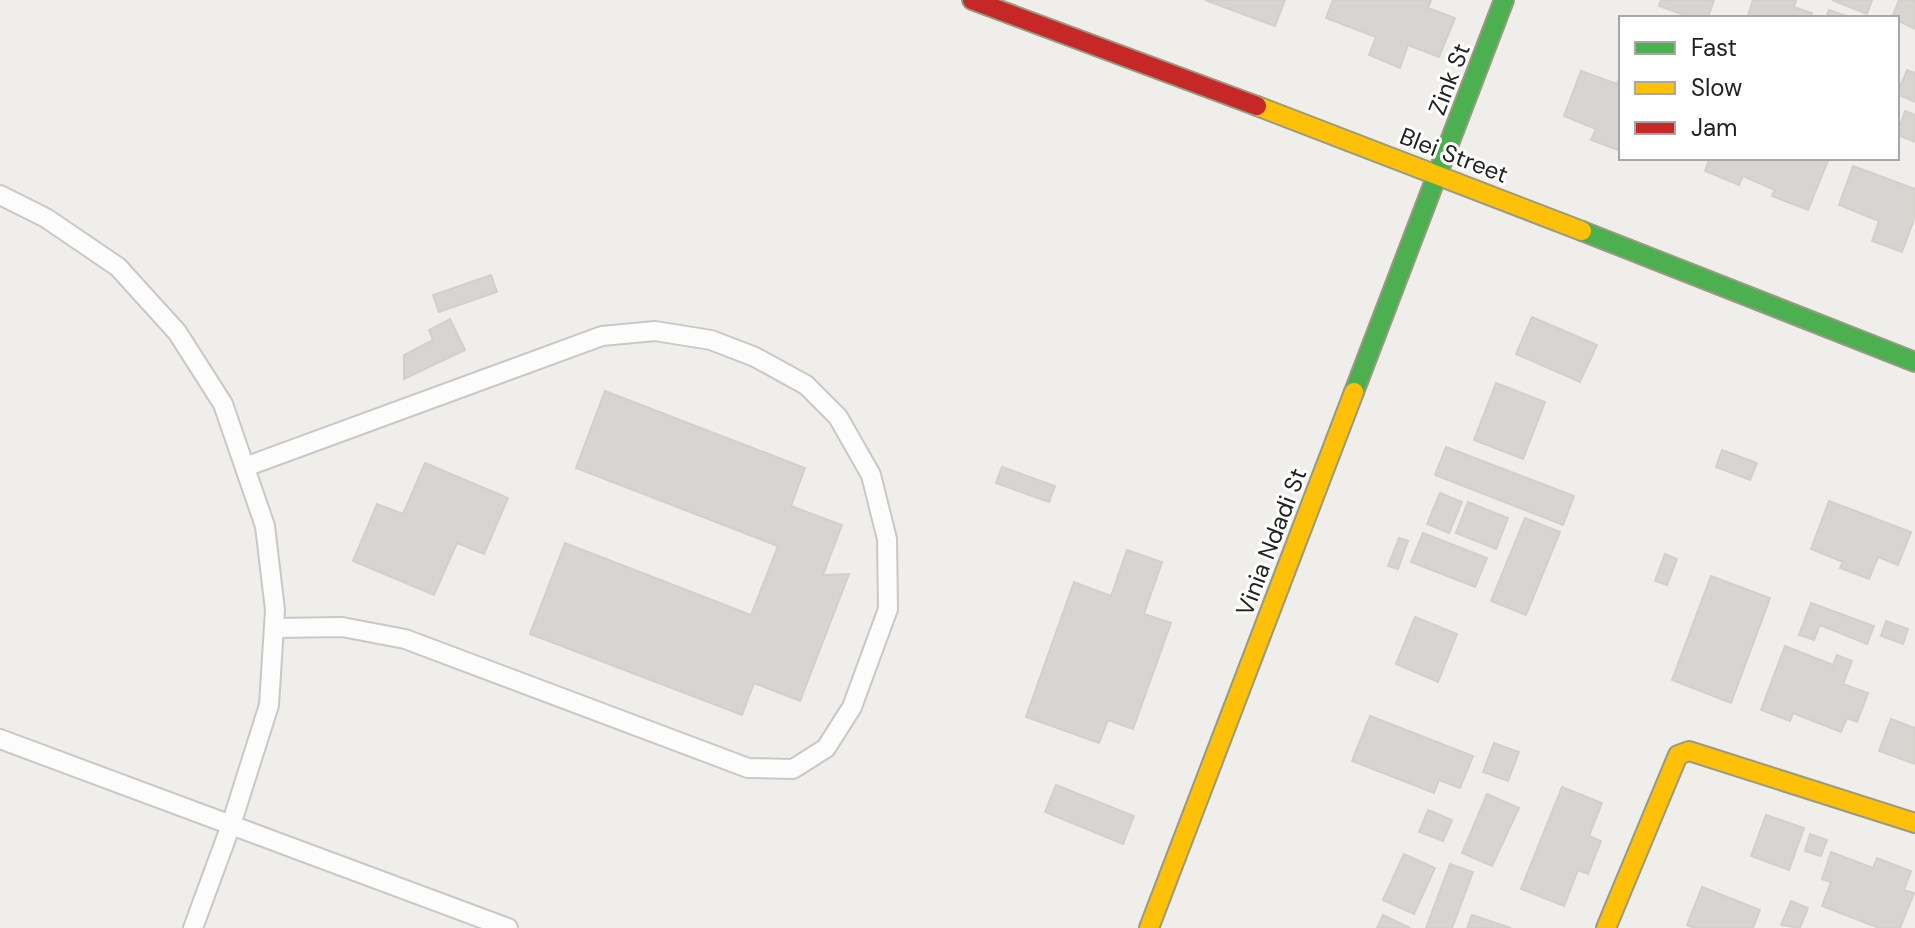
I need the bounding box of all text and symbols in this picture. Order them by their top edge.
legend [1619,16,1899,160]
text: Fast [1691,32,1737,63]
street label: Zink St [1421,39,1477,119]
text: Slow [1691,72,1742,103]
text: Jam [1691,112,1737,143]
street label: Blei Street [1395,120,1513,190]
street label: Vinia Ndadi St [1229,464,1313,620]

